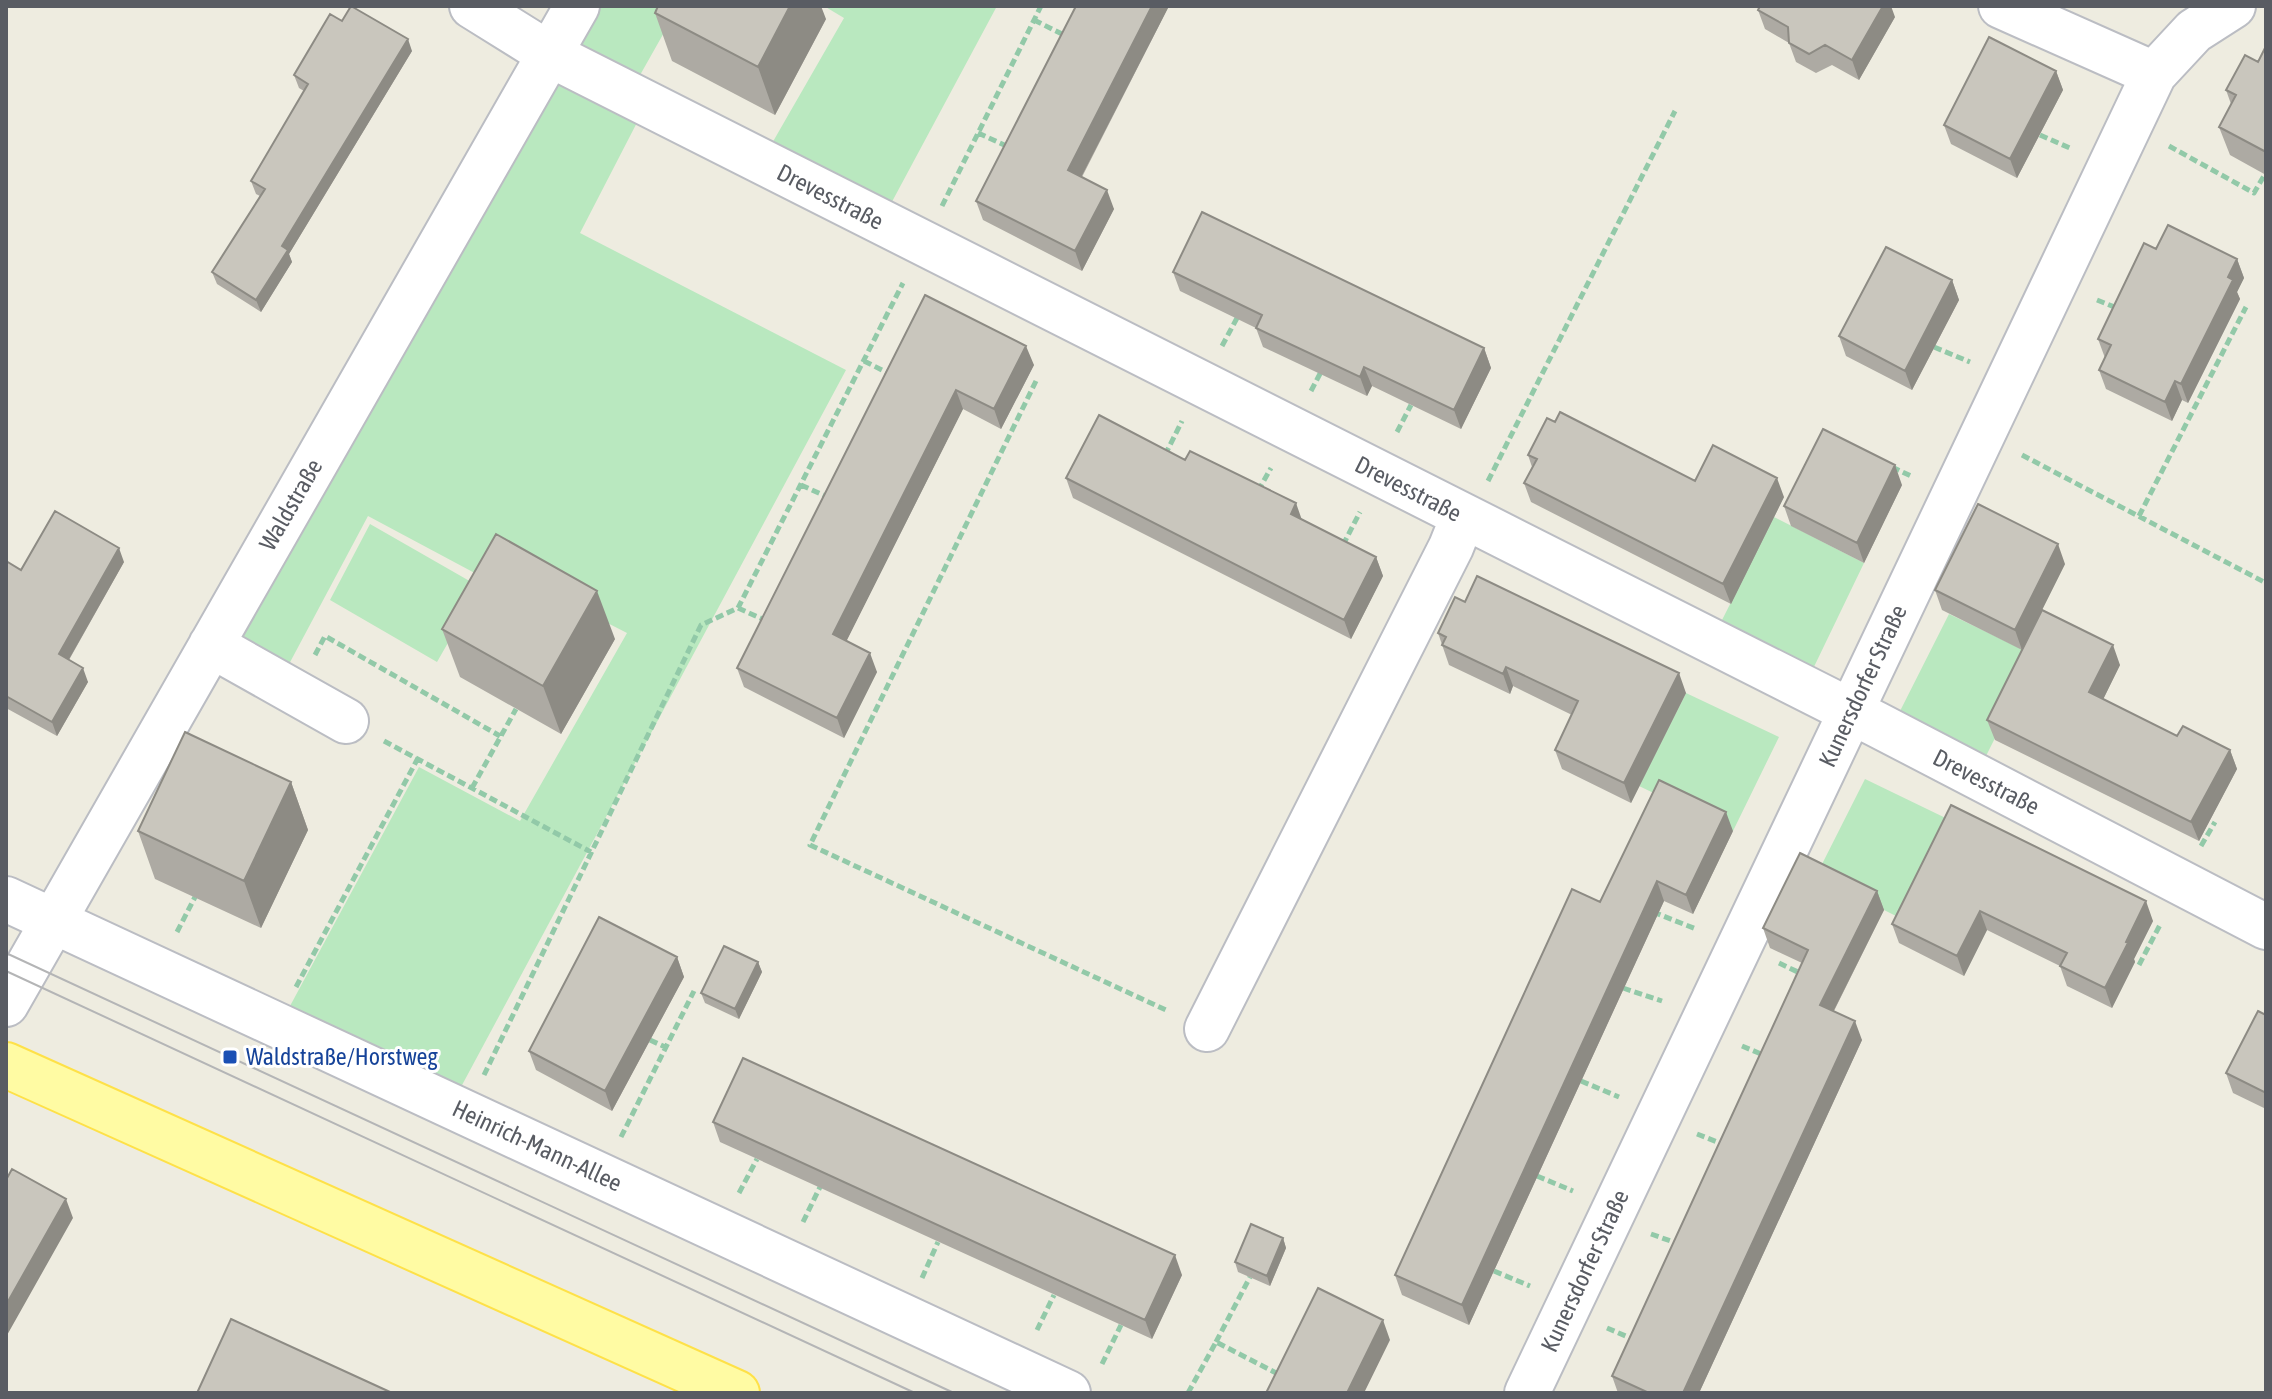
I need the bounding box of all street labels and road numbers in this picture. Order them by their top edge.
street label: Drevesstraße [773,158,888,235]
street label: Drevesstraße [1351,450,1466,527]
street label: Waldstraße [254,454,327,555]
street label: Kunersdorfer Straße [1813,601,1912,771]
street label: Drevesstraße [1929,743,2044,820]
street label: Heinrich-Mann-Allee [448,1095,626,1197]
street label: Kunersdorfer Straße [1535,1186,1634,1356]

